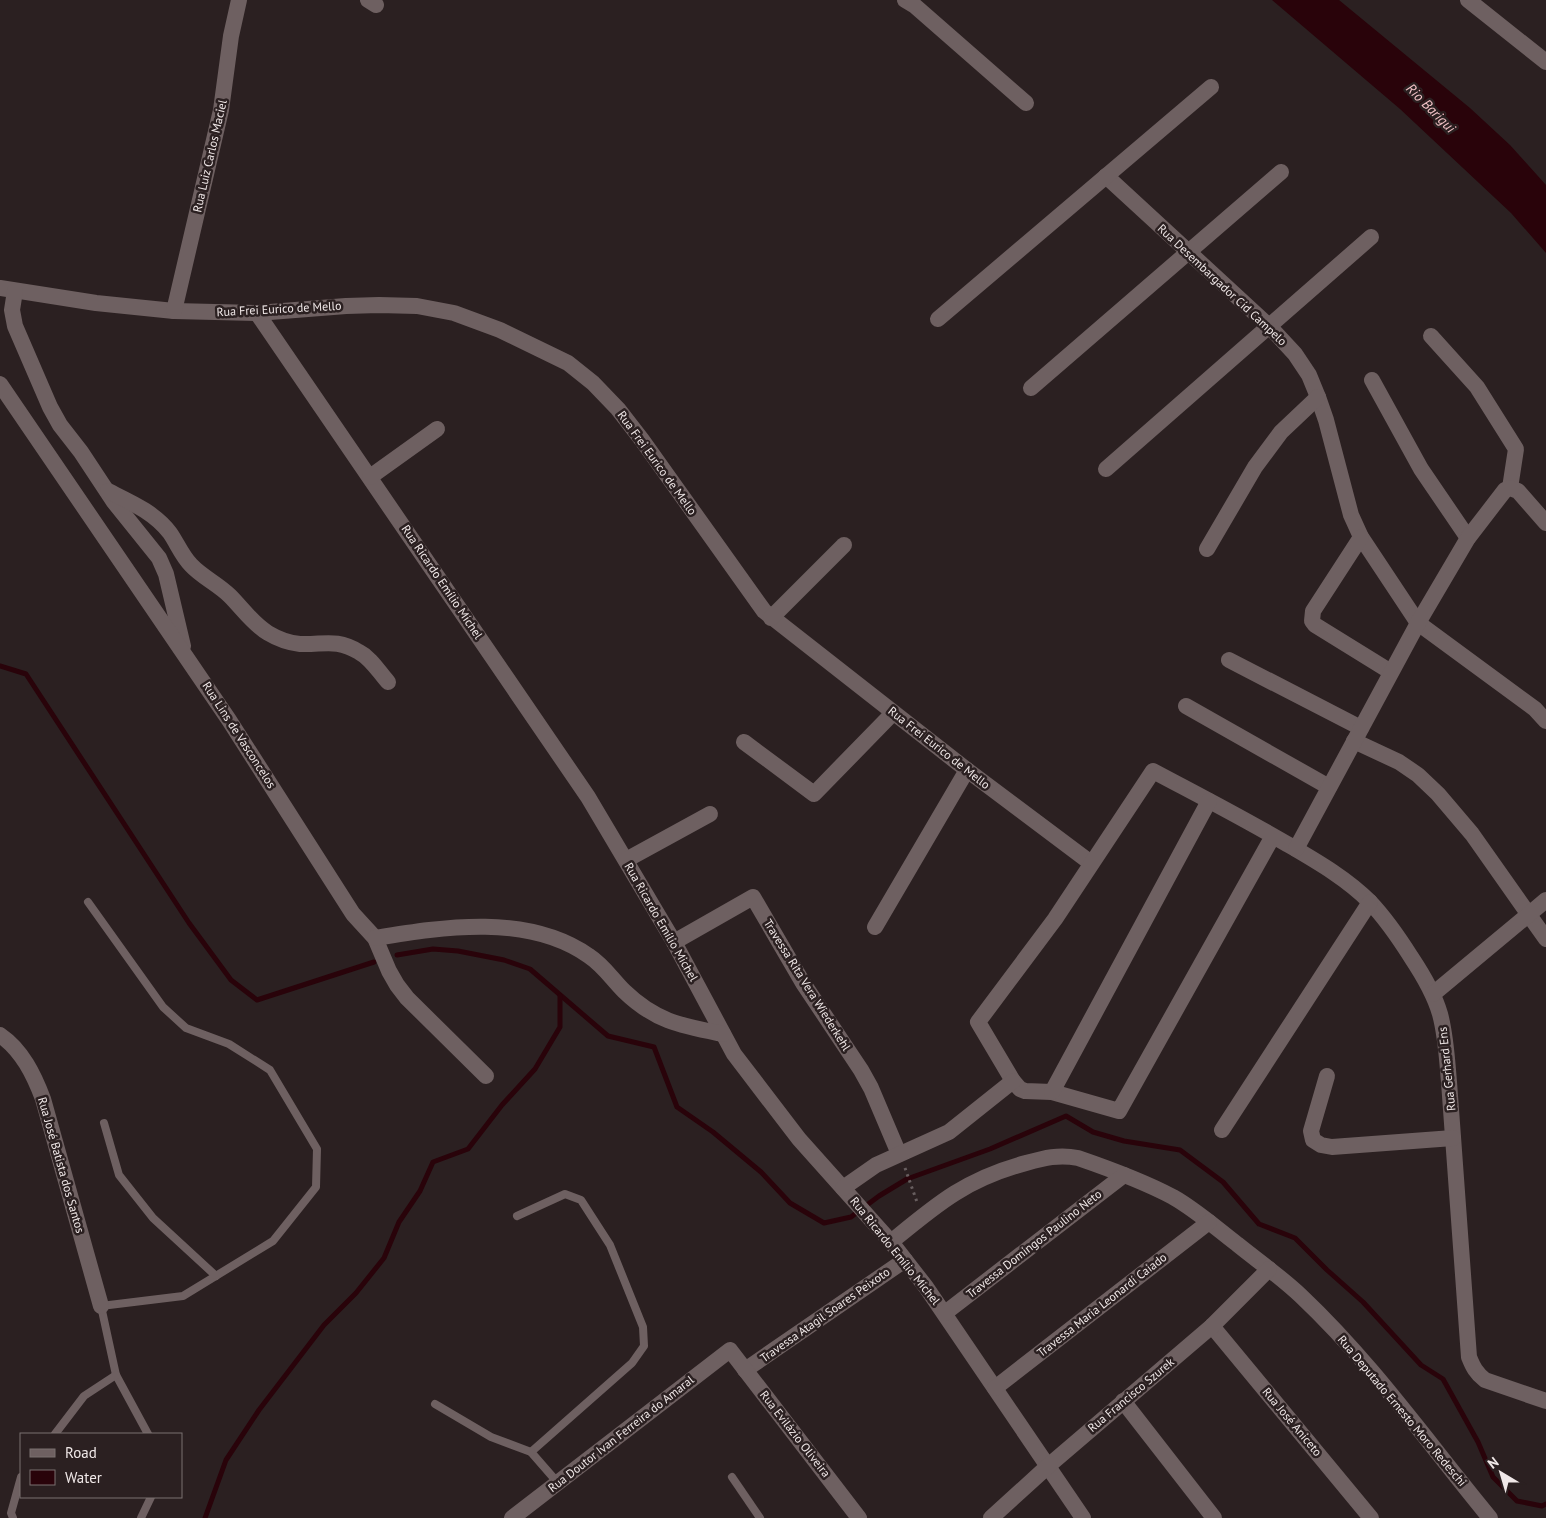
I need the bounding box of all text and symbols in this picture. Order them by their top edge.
water label: Rio Barigui [1402,79,1460,137]
street label: Rua Luiz Carlos Maciel [189,98,230,214]
street label: Rua Desembargador Cid Campelo [1155,221,1290,348]
street label: Rua Frei Eurico de Mello [216,298,342,319]
street label: Rua Frei Eurico de Mello [615,408,700,518]
street label: Rua Ricardo Emílio Michel [399,522,487,642]
street label: Rua Lins de Vasconcelos [199,679,279,791]
street label: Rua Frei Eurico de Mello [885,703,993,792]
street label: Rua Ricardo Emílio Michel [621,860,702,984]
street label: Travessa Rita Vera Wiederkehl [761,916,854,1054]
street label: Rua Gerhard Ens [1435,1026,1458,1112]
street label: Rua José Batista dos Santos [35,1095,88,1235]
street label: Travessa Domingos Paulino Neto [963,1186,1104,1301]
street label: Rua Ricardo Emílio Michel [847,1194,944,1308]
street label: Travessa Maria Leonardi Caiado [1034,1249,1169,1360]
street label: Travessa Atagil Soares Peixoto [757,1264,892,1365]
street label: Rua Deputado Ernesto Moro Redeschi [1335,1332,1470,1489]
street label: Rua Francisco Szurek [1084,1354,1177,1435]
street label: Rua Doutor Ivan Ferreira do Amaral [545,1372,697,1495]
street label: Rua José Aniceto [1259,1384,1325,1459]
street label: Rua Evilázio Oliveira [757,1387,834,1480]
legend [20,1433,182,1498]
text: Road [65,1443,97,1462]
north arrow [1476,1448,1526,1498]
text: N [1484,1453,1502,1473]
text: Water [65,1468,102,1487]

